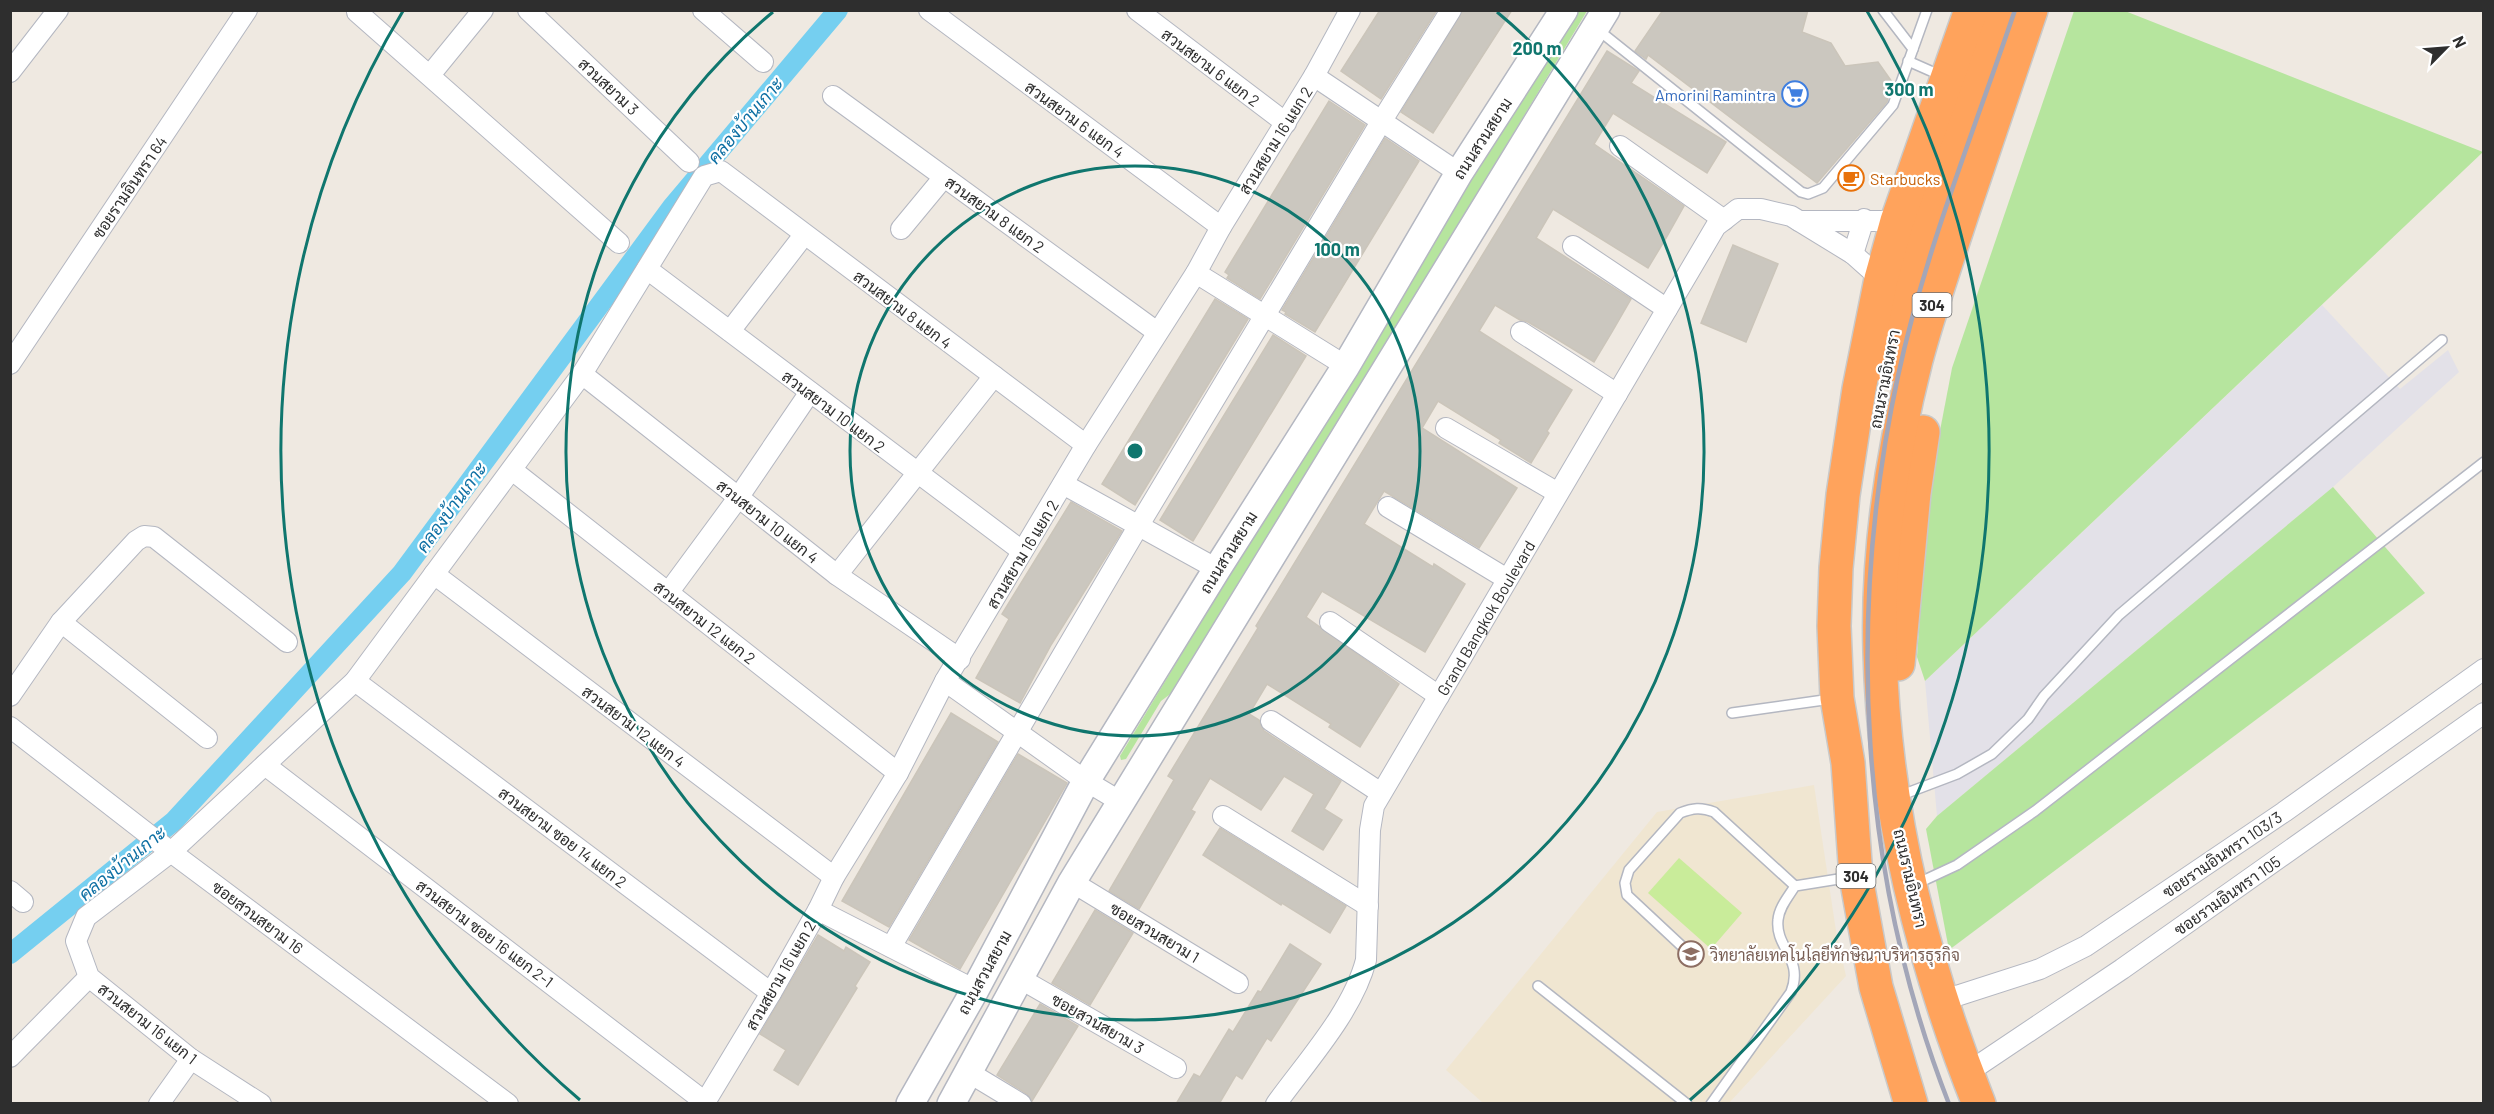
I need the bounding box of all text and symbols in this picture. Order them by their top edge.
north arrow [2416,18,2476,78]
street label: สวนสยาม 6 แยก 2 [1158,24,1264,110]
text: N [2449,33,2471,50]
text: 200 m [1512,37,1562,59]
street label: สวนสยาม 3 [575,53,643,119]
water label: คลองบ้านเกาะ [702,72,788,168]
street label: สวนสยาม 6 แยก 4 [1022,77,1128,161]
text: 300 m [1885,78,1933,100]
supermarket icon: Amorini Ramintra [1780,79,1810,109]
street label: สวนสยาม 16 แยก 2 [1234,83,1316,197]
place label: Amorini Ramintra [1655,85,1776,104]
street label: ถนนสวนสยาม [1449,94,1515,182]
street label: ซอยรามอินทรา 64 [88,132,170,242]
cafe icon: Starbucks [1836,163,1866,193]
place label: Starbucks [1870,169,1940,188]
street label: สวนสยาม 8 แยก 2 [942,172,1048,256]
text: 100 m [1314,238,1360,260]
street label: สวนสยาม 8 แยก 4 [850,266,956,352]
road number: 304 [1912,293,1952,317]
street label: ถนนรามอินทรา [1865,328,1903,430]
street label: สวนสยาม 10 แยก 2 [779,366,889,456]
centre of rings [1125,441,1145,461]
water label: คลองบ้านเกาะ [411,457,491,556]
street label: สวนสยาม 10 แยก 4 [713,475,823,567]
street label: สวนสยาม 16 แยก 2 [982,496,1062,612]
street label: ถนนสวนสยาม [1195,507,1261,597]
street label: Grand Bangkok Boulevard [1432,537,1538,699]
street label: สวนสยาม 12 แยก 2 [650,576,760,668]
street label: สวนสยาม 12 แยก 4 [579,681,689,771]
street label: สวนสยาม ซอย 14 แยก 2 [495,783,631,891]
street label: ซอยรามอินทรา 103/3 [2159,807,2285,901]
water label: คลองบ้านเกาะ [74,821,170,905]
street label: ถนนรามอินทรา [1890,827,1932,929]
street label: ซอยรามอินทรา 105 [2170,851,2284,939]
road number: 304 [1836,864,1876,888]
street label: สวนสยาม ซอย 16 แยก 2-1 [413,875,557,991]
street label: ซอยสวนสยาม 16 [209,877,307,957]
street label: ซอยสวนสยาม 1 [1107,898,1203,966]
street label: สวนสยาม 16 แยก 2 [741,917,819,1033]
street label: ถนนสวนสยาม [953,927,1015,1017]
school or university icon: วิทยาลัยเทคโนโลยีทักษิณาบริหารธุรกิจ [1676,939,1706,969]
place label: วิทยาลัยเทคโนโลยีทักษิณาบริหารธุรกิจ [1709,944,1960,967]
street label: สวนสยาม 16 แยก 1 [95,978,201,1068]
street label: ซอยสวนสยาม 3 [1048,989,1148,1057]

